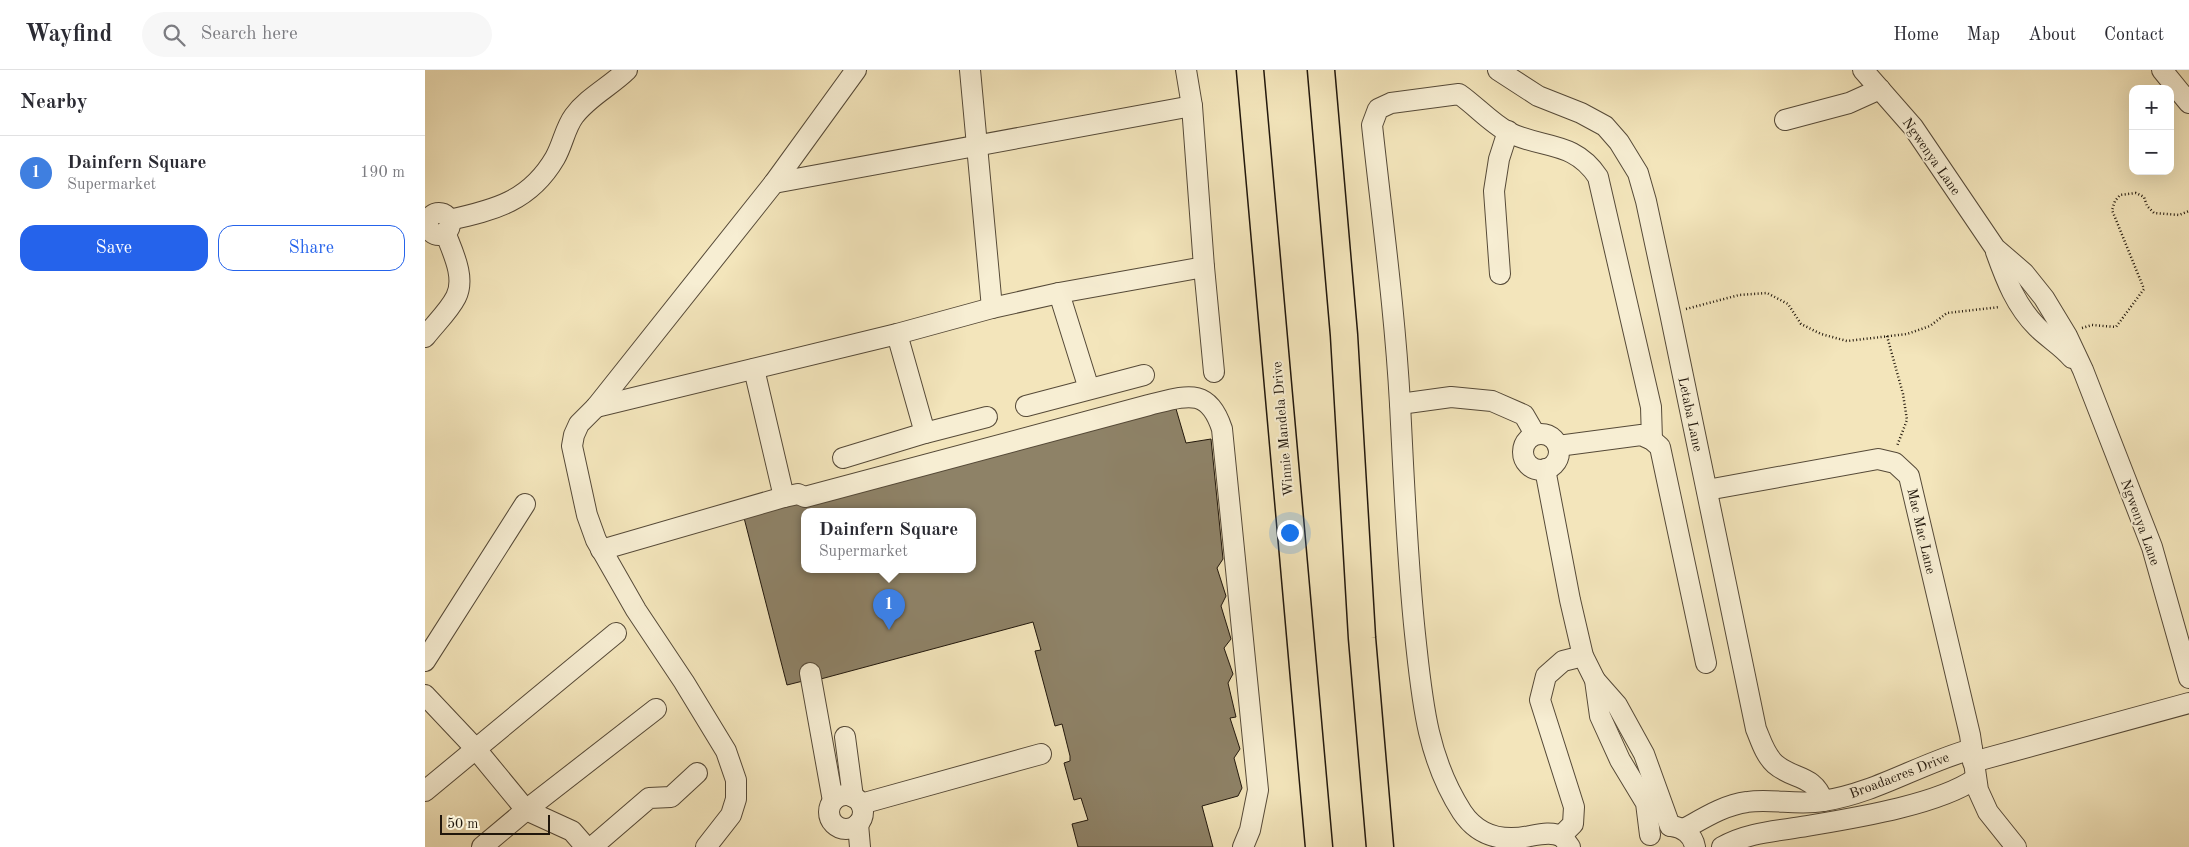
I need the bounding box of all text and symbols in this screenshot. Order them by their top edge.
search box [142,12,492,57]
icon: search [160,21,188,49]
text: Wayfind [25,23,112,47]
text: Search here [200,25,298,44]
text: Home [1893,26,1939,44]
text: Map [1967,26,2000,44]
text: About [2028,26,2076,44]
text: Contact [2104,26,2164,44]
map controls [2129,85,2174,175]
button: + [2129,85,2174,130]
text: Nearby [20,92,88,113]
street label: Ngwenya Lane [1899,115,1963,198]
button: − [2129,130,2174,175]
text: Dainfern Square [67,154,207,173]
text: 1 [31,165,41,181]
text: 190 m [360,165,405,181]
text: Supermarket [67,177,156,193]
button: Save [20,225,208,271]
button: Share [218,225,405,271]
street label: Winnie Mandela Drive [1270,361,1296,497]
street label: Letaba Lane [1675,376,1705,453]
street label: Ngwenya Lane [2118,477,2162,567]
street label: Mac Mac Lane [1904,487,1938,575]
popup [801,508,976,573]
your location [1277,520,1303,546]
text: Dainfern Square [819,521,958,540]
text: Supermarket [819,544,908,560]
pin: 1 [873,589,905,630]
street label: Broadacres Drive [1848,751,1951,801]
scale bar [440,812,550,835]
text: 50 m [447,817,478,831]

